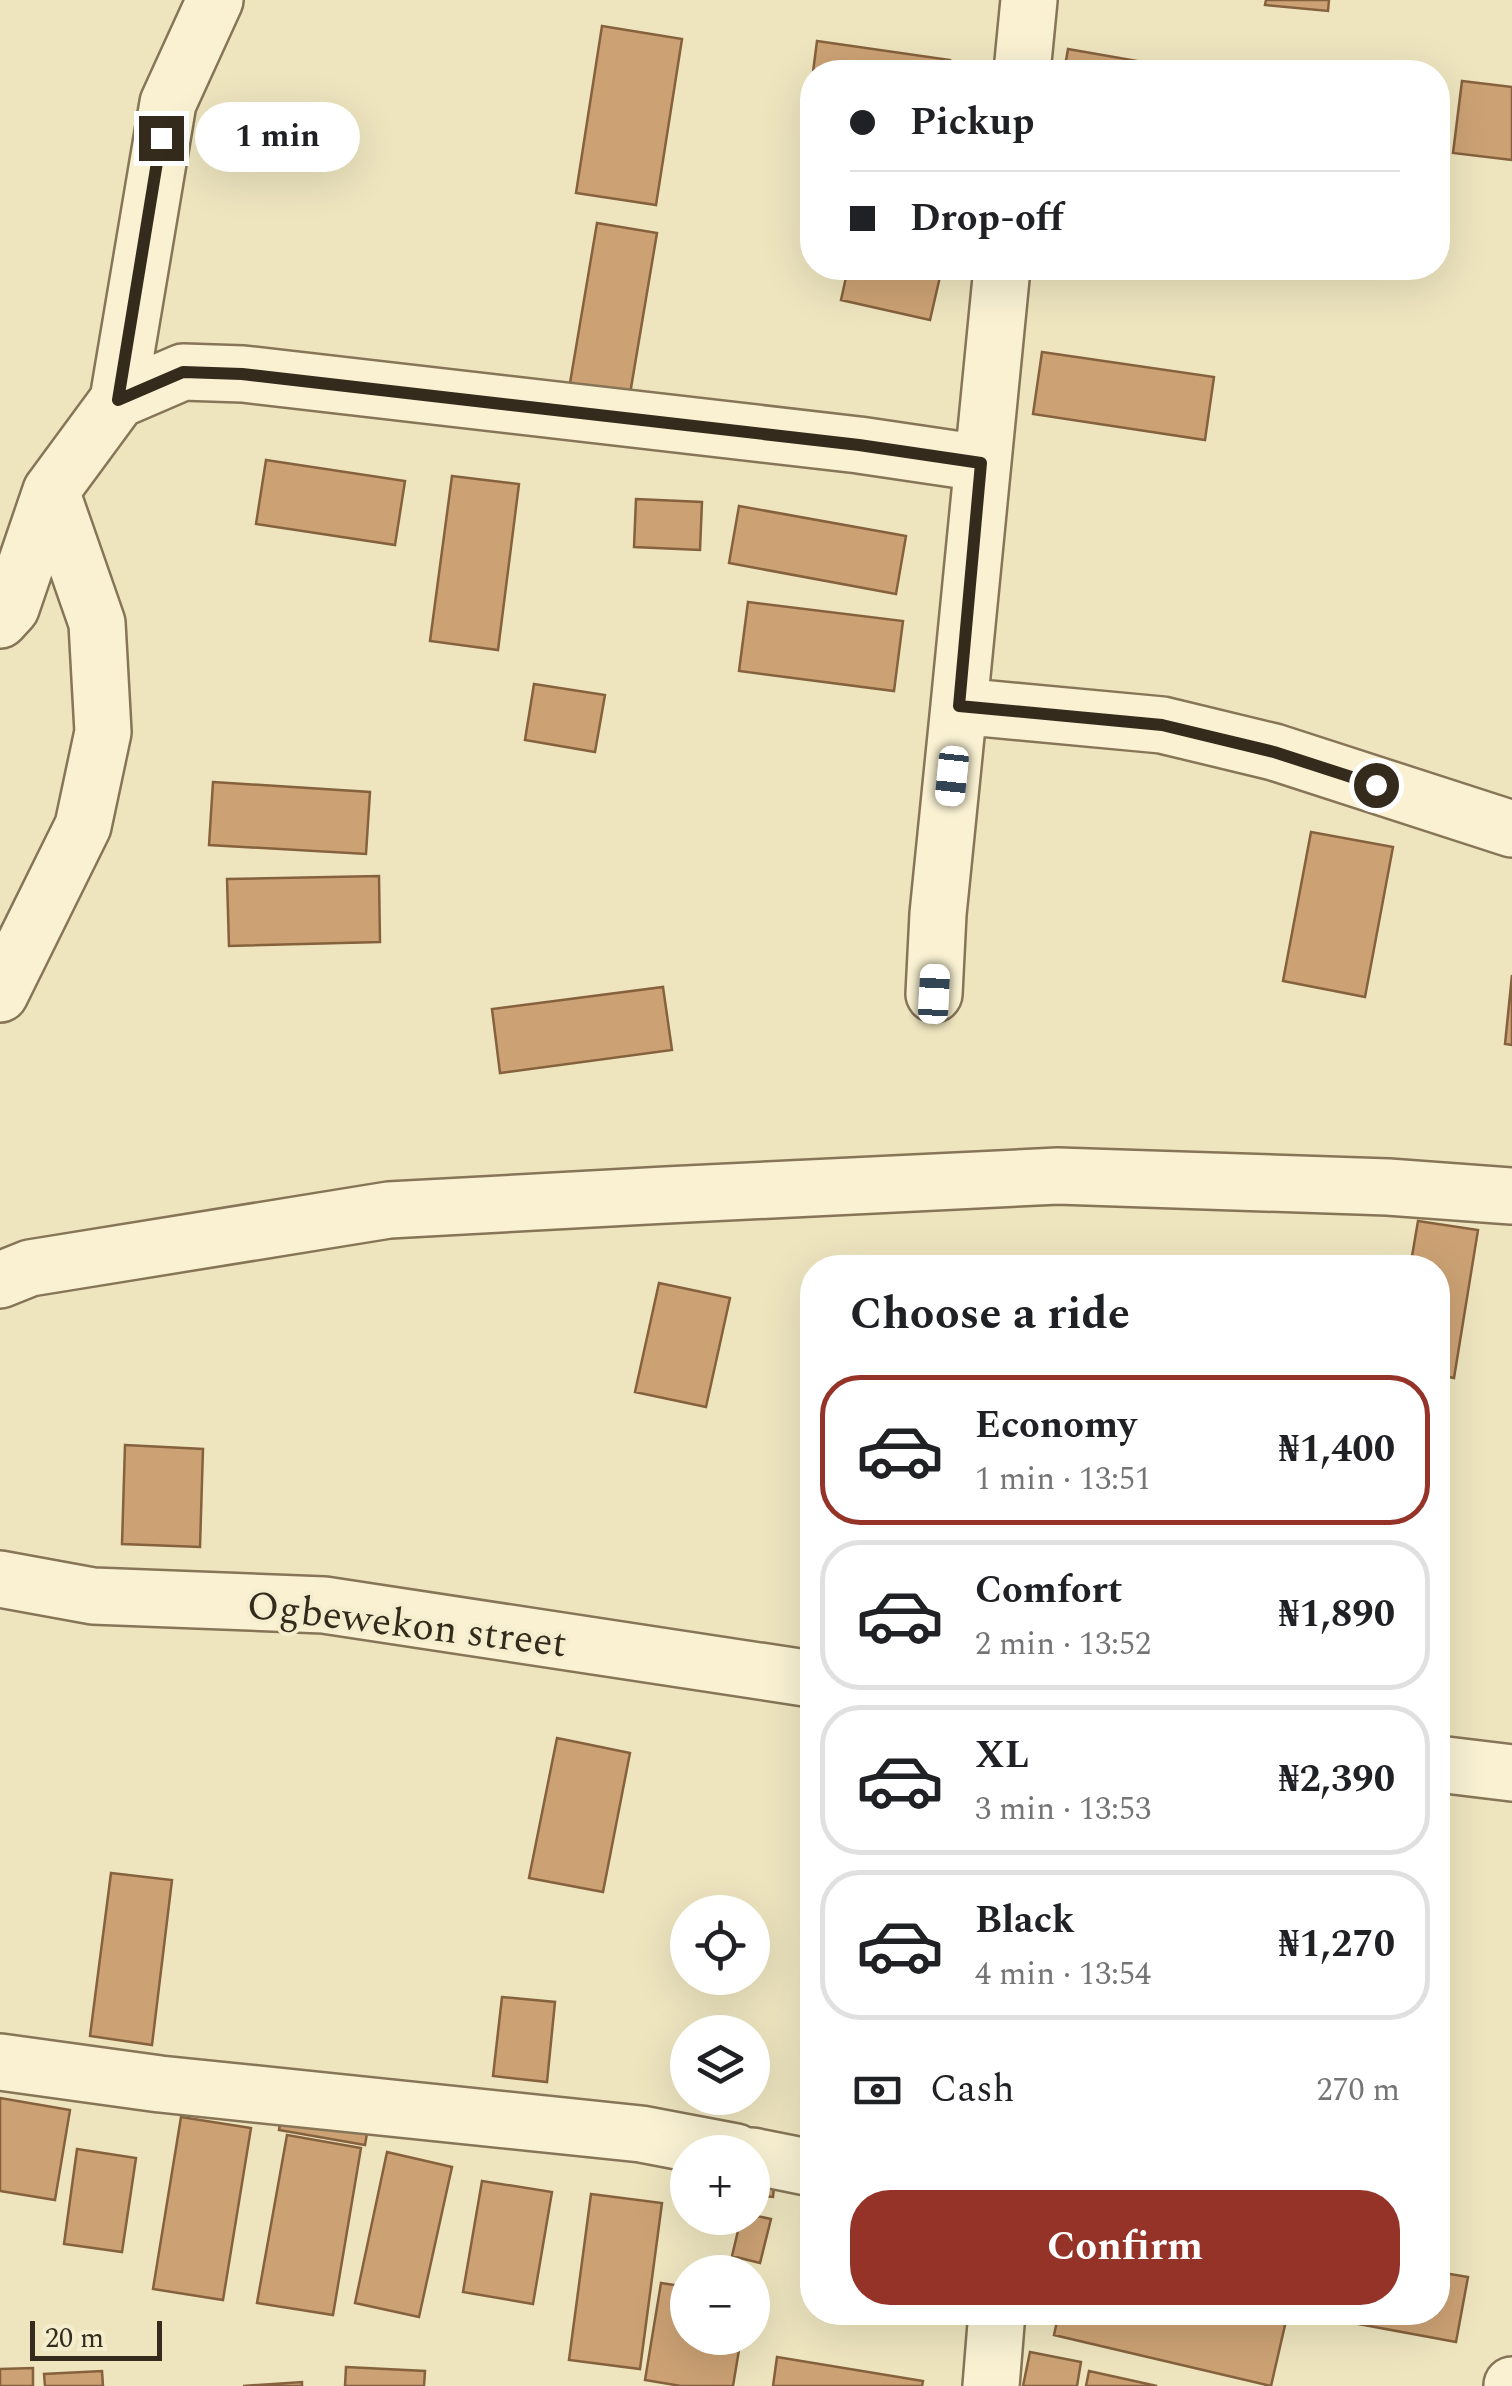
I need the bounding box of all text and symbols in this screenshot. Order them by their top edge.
text: Pickup [910,94,1034,152]
callout: 1 min [196,103,361,173]
text: 1 min [235,112,320,161]
route end [139,116,184,161]
text: Drop-off [910,190,1064,248]
car [934,745,970,807]
route start [1354,763,1399,808]
car [917,963,951,1025]
text: Choose a ride [850,1280,1130,1349]
text: Economy [975,1397,1136,1455]
icon: car [855,1405,945,1495]
text: ₦1,400 [1278,1421,1395,1479]
text: 1 min · 13:51 [975,1455,1151,1504]
text: Comfort [975,1562,1122,1620]
icon: car [855,1570,945,1660]
street label: Ogbewekon street [243,1576,570,1675]
text: ₦1,890 [1278,1586,1395,1644]
text: 2 min · 13:52 [975,1620,1151,1669]
text: XL [975,1727,1029,1785]
icon: car [855,1735,945,1825]
text: ₦2,390 [1278,1751,1395,1809]
text: 3 min · 13:53 [975,1785,1151,1834]
text: Black [975,1892,1075,1950]
map controls [670,1895,770,2355]
button: locate [670,1895,770,1995]
icon: car [855,1900,945,1990]
text: ₦1,270 [1278,1916,1395,1974]
text: 4 min · 13:54 [975,1950,1151,1999]
button: layers [670,2015,770,2115]
text: Cash [930,2061,1015,2119]
icon: cash [850,2063,905,2118]
text: 270 m [1316,2066,1400,2115]
button: + [670,2135,770,2235]
button: Confirm [850,2190,1400,2305]
button: − [670,2255,770,2355]
scale bar [30,2316,162,2360]
text: 20 m [45,2317,104,2360]

